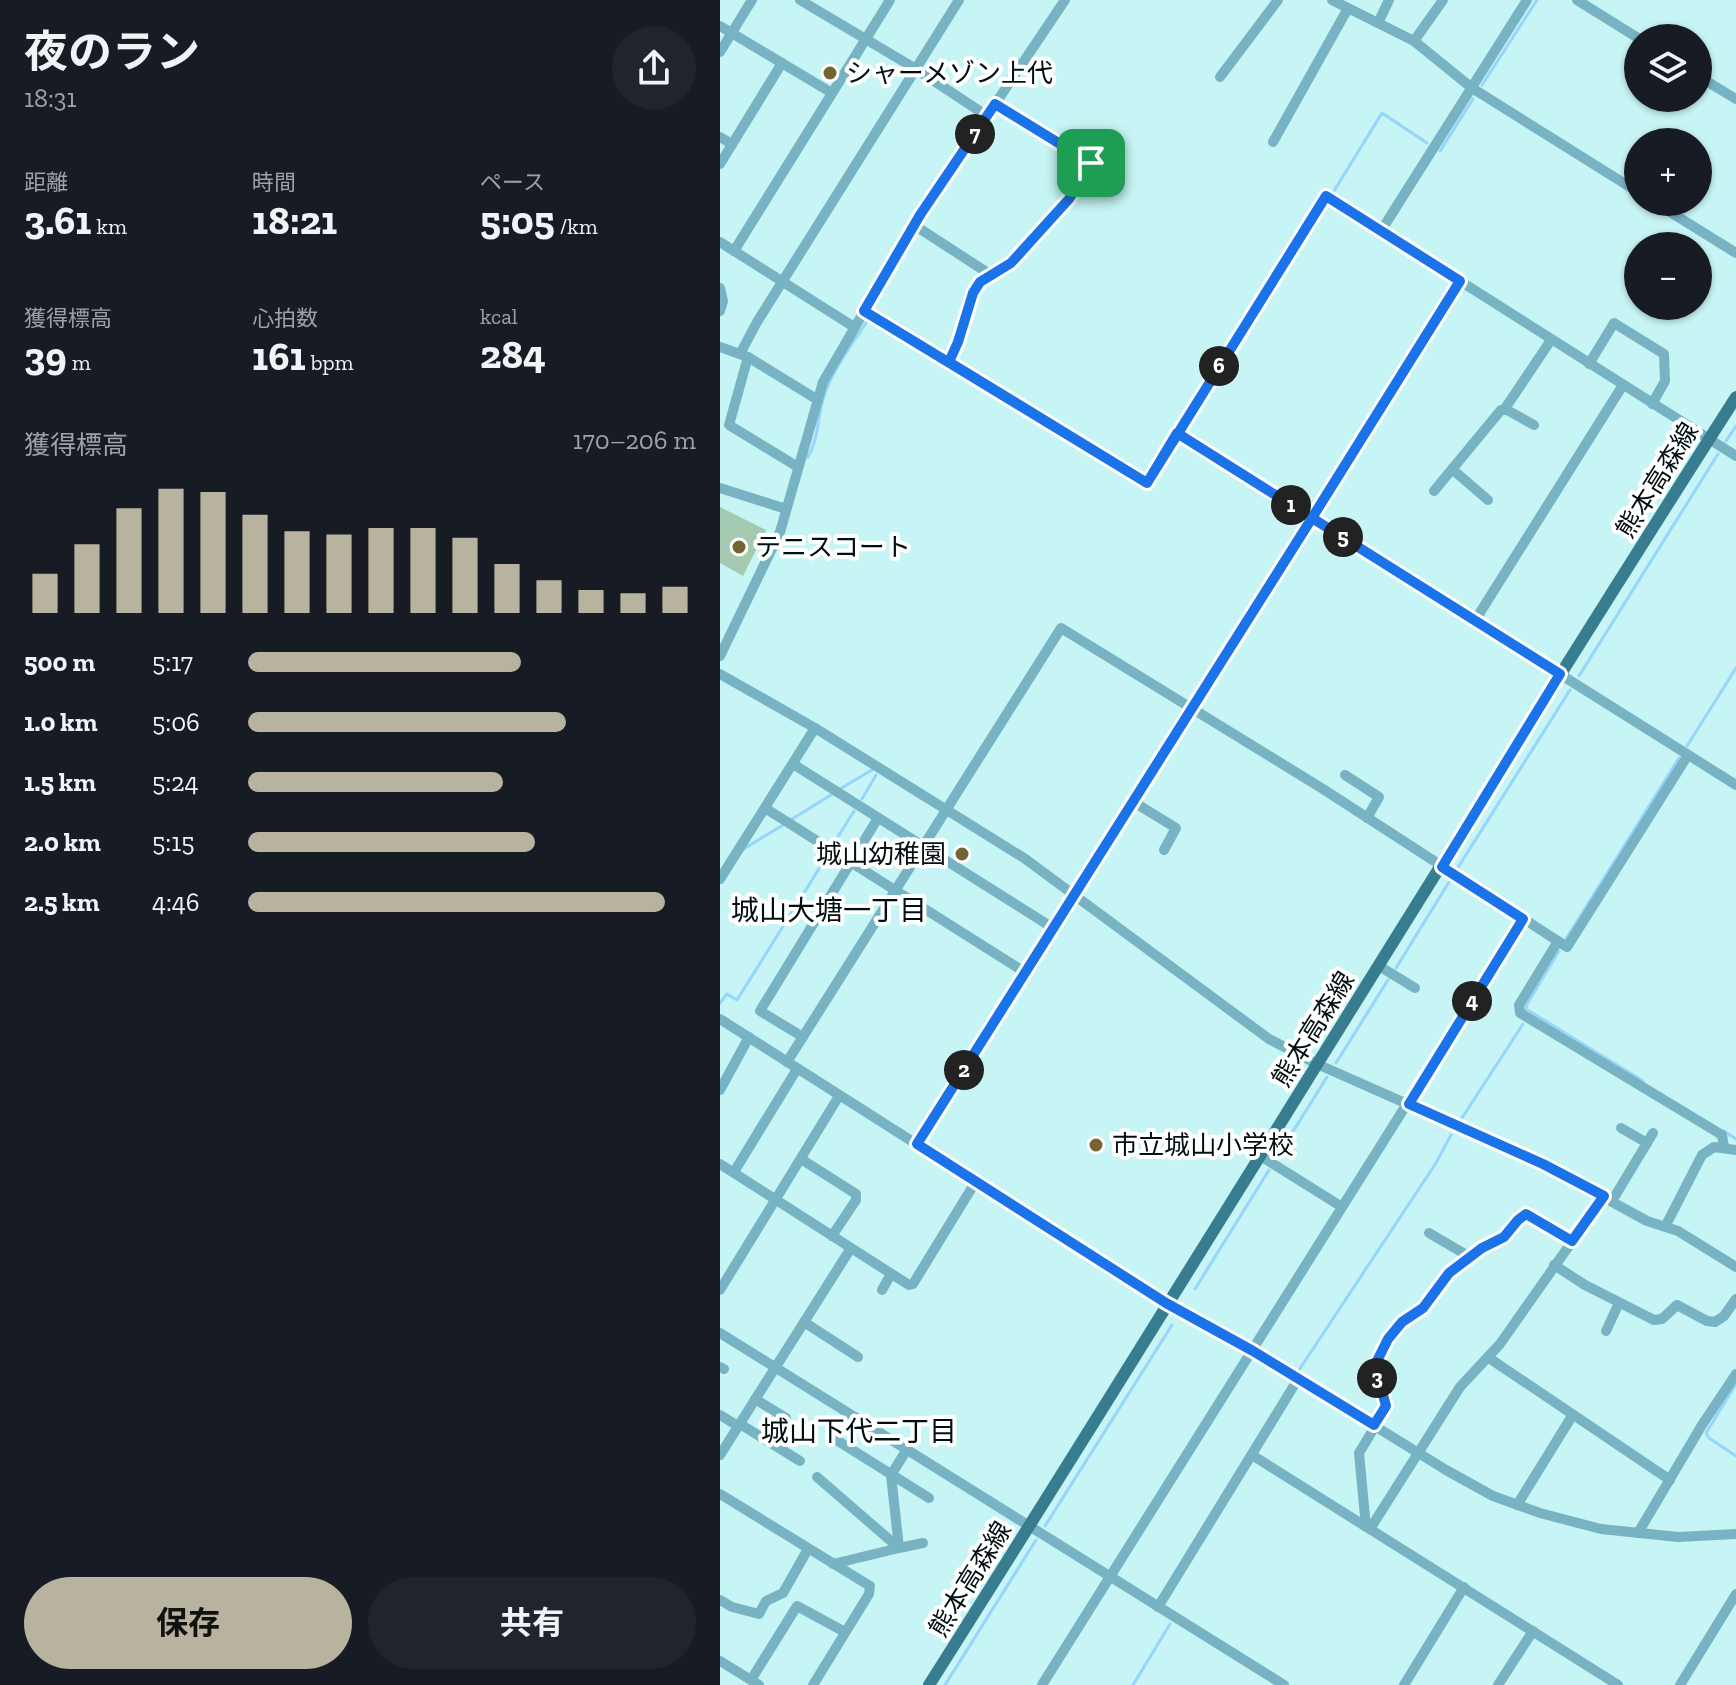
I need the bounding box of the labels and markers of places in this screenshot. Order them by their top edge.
place label: シャーメゾン上代 [846,57,1053,89]
marker: シャーメゾン上代 [821,64,839,82]
pin: 7 [955,114,995,154]
pin [1057,129,1125,197]
pin: 6 [1199,346,1239,386]
pin: 1 [1271,485,1311,525]
pin: 5 [1323,517,1363,557]
place label: テニスコート [755,531,911,563]
marker: テニスコート [730,538,748,556]
place label: 城山幼稚園 [816,838,946,870]
marker: 城山幼稚園 [953,845,971,863]
pin: 4 [1452,981,1492,1021]
pin: 2 [944,1050,984,1090]
place label: 市立城山小学校 [1112,1129,1294,1161]
marker: 市立城山小学校 [1087,1136,1105,1154]
pin: 3 [1357,1358,1397,1398]

